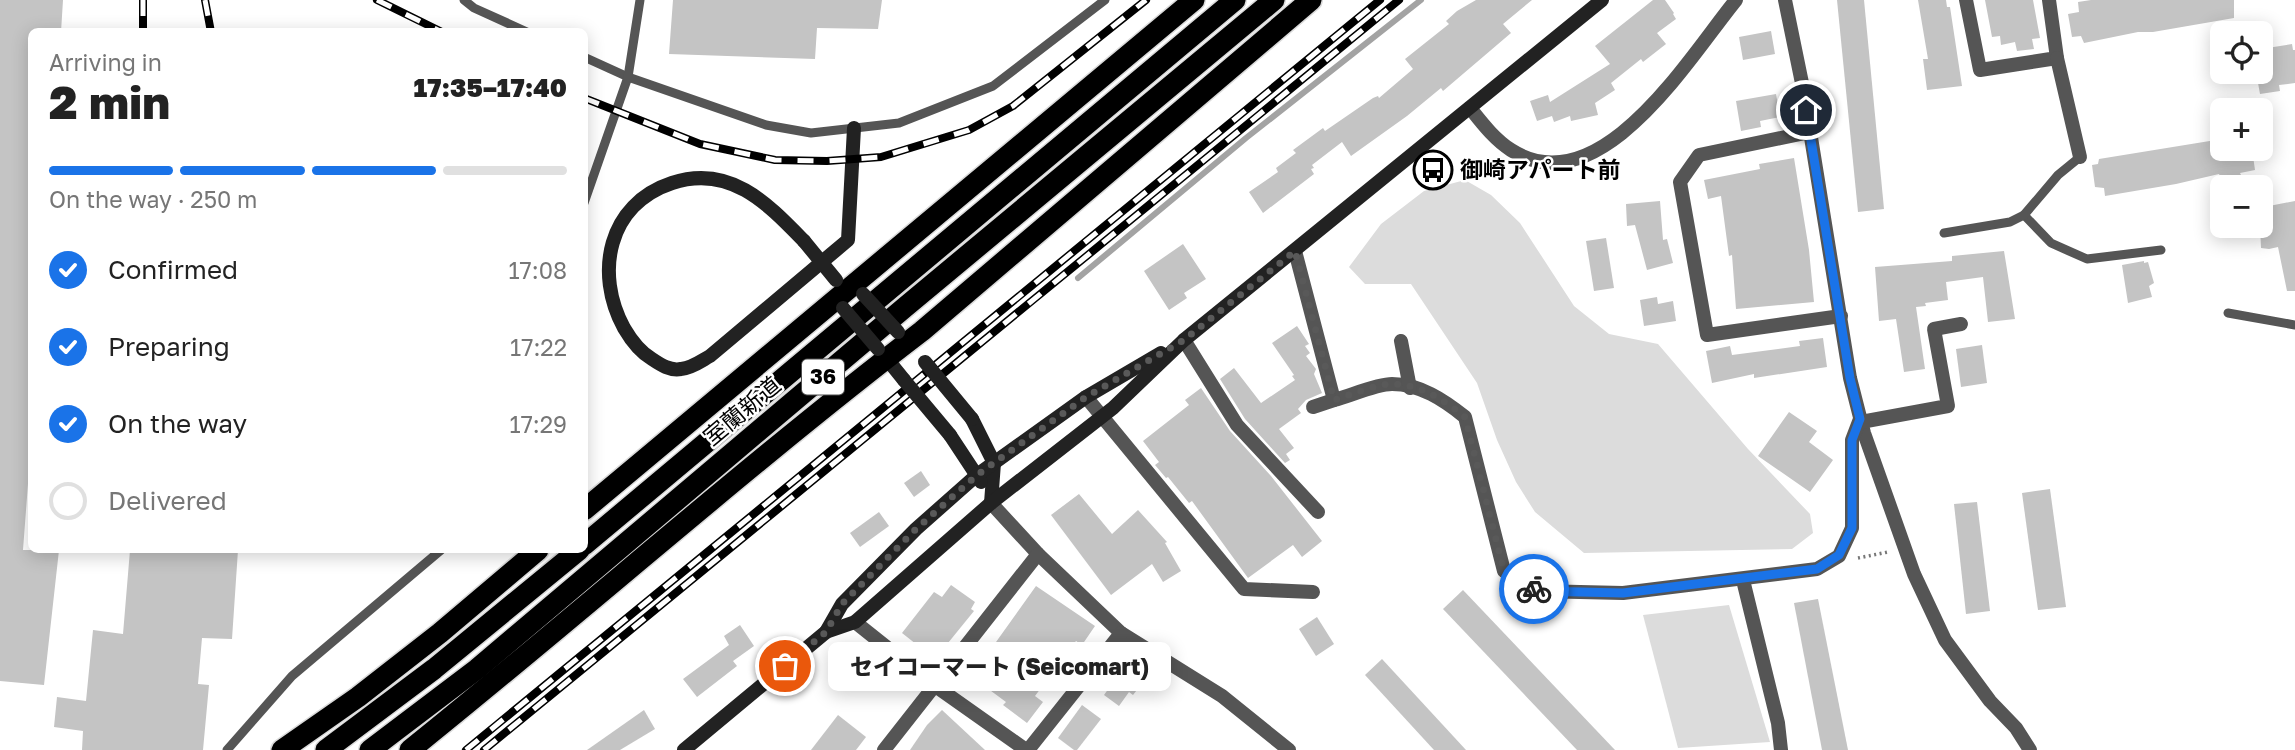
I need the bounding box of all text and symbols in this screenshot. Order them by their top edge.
map controls [2210,21,2273,238]
button: locate [2210,21,2273,84]
text: Arriving in [49,48,162,76]
text: 17:35–17:40 [414,72,567,103]
text: 2 min [49,74,170,129]
pin [1776,80,1836,140]
icon: home [1787,91,1825,129]
button: + [2210,98,2273,161]
bus stop icon: 御崎アパート前 [1412,149,1454,191]
place label: 御崎アパート前 [1460,155,1621,183]
button: − [2210,175,2273,238]
text: On the way · 250 m [49,185,257,213]
icon: check [49,251,87,289]
text: Confirmed [108,254,238,285]
text: 17:08 [508,256,567,284]
icon: check [49,328,87,366]
text: Preparing [108,331,230,362]
text: 17:22 [510,333,567,361]
road number: 36 [802,360,844,394]
street label: 室蘭新道 [697,370,786,451]
icon: check [49,405,87,443]
text: On the way [108,408,247,439]
text: 17:29 [510,410,567,438]
text: Delivered [108,485,227,516]
courier [1499,554,1569,624]
icon: bike [1515,570,1553,608]
pin [755,636,815,696]
callout: セイコーマート (Seicomart) [827,642,1170,690]
icon: bag [766,647,804,685]
text: セイコーマート (Seicomart) [850,652,1149,680]

